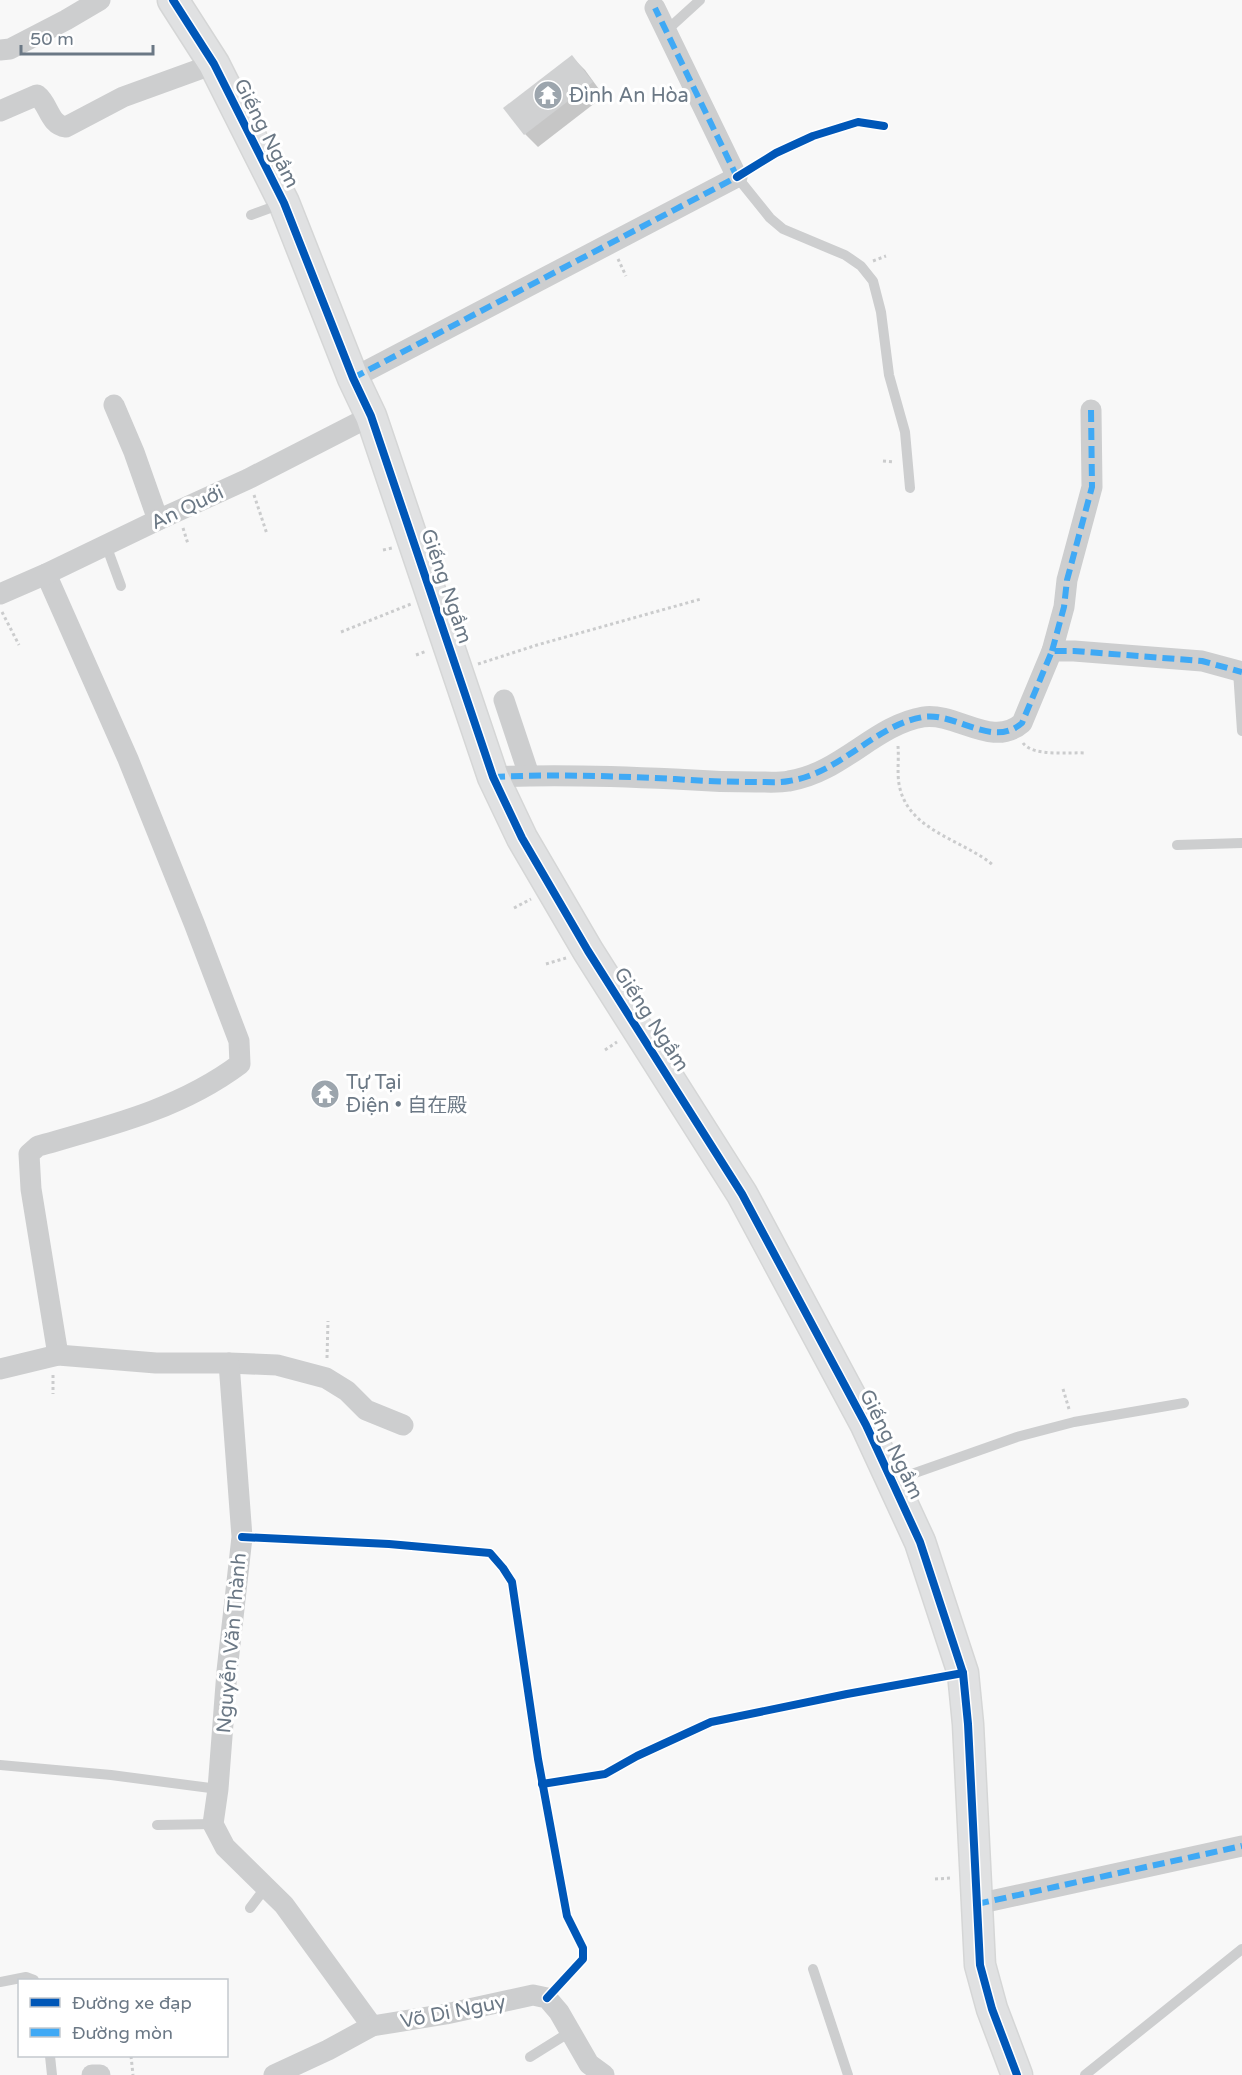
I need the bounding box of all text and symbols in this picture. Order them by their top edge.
scale bar [21,18,153,56]
text: 50 m [30,28,74,50]
street label: Giếng Ngầm [228,75,304,192]
temple icon: Đình An Hòa [532,79,564,111]
place label: Đình An Hòa [569,84,689,108]
street label: An Quới [147,481,228,535]
street label: Giếng Ngầm [415,526,477,647]
street label: Giếng Ngầm [609,963,694,1076]
place label: Tự Tại Điện • 自在殿 [346,1071,467,1118]
temple icon: Tự Tại Điện • 自在殿 [309,1078,341,1110]
street label: Giếng Ngầm [854,1385,928,1503]
street label: Nguyễn Văn Thành [212,1552,252,1734]
legend [18,1979,228,2057]
street label: Võ Di Nguy [399,1990,508,2034]
text: Đường xe đạp [72,1992,192,2014]
text: Đường mòn [72,2022,173,2044]

